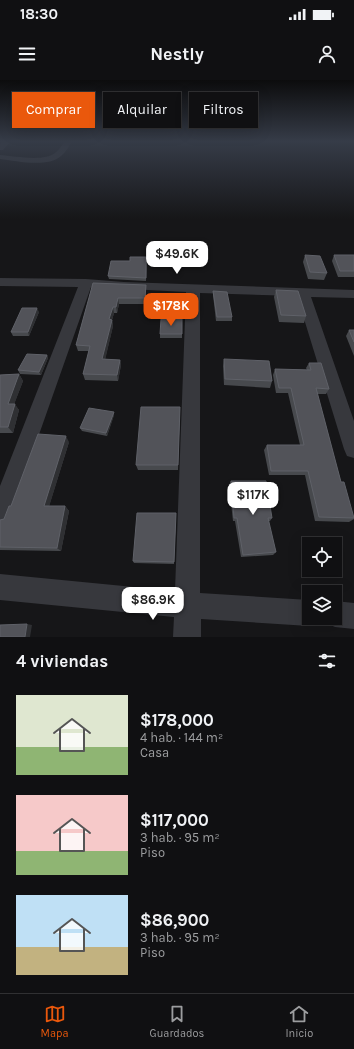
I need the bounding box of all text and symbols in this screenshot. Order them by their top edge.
text: 18:30 [20,5,58,23]
icon: menu [16,43,38,65]
text: Nestly [150,43,204,65]
icon: person [316,43,338,65]
chip: Comprar [12,92,95,128]
chip: Alquilar [103,92,181,128]
chip: Filtros [189,92,258,128]
pin: $49.6K [144,241,210,275]
text: $49.6K [155,246,199,261]
pin: $178K [143,293,199,327]
text: $178K [153,298,189,313]
pin: $117K [225,482,281,516]
text: $117K [236,487,270,502]
map controls [302,537,342,625]
button: locate [302,537,342,577]
button: layers [302,585,342,625]
pin: $86.9K [120,587,186,621]
text: $86.9K [131,592,175,607]
icon: filters [316,650,338,672]
text: 4 viviendas [16,651,108,671]
text: $178,000 [140,710,214,730]
icon: home [48,711,96,759]
text: 4 hab. · 144 m² [140,730,223,745]
text: Casa [140,745,169,760]
text: $117,000 [140,810,209,830]
icon: home [48,811,96,859]
text: 3 hab. · 95 m² [140,830,220,845]
text: Piso [140,845,165,860]
text: $86,900 [140,910,209,930]
icon: home [48,911,96,959]
text: 3 hab. · 95 m² [140,930,220,945]
text: Piso [140,945,165,960]
tab: Mapa [41,1003,68,1040]
tab: Guardados [150,1003,204,1040]
tab: Inicio [285,1003,313,1040]

